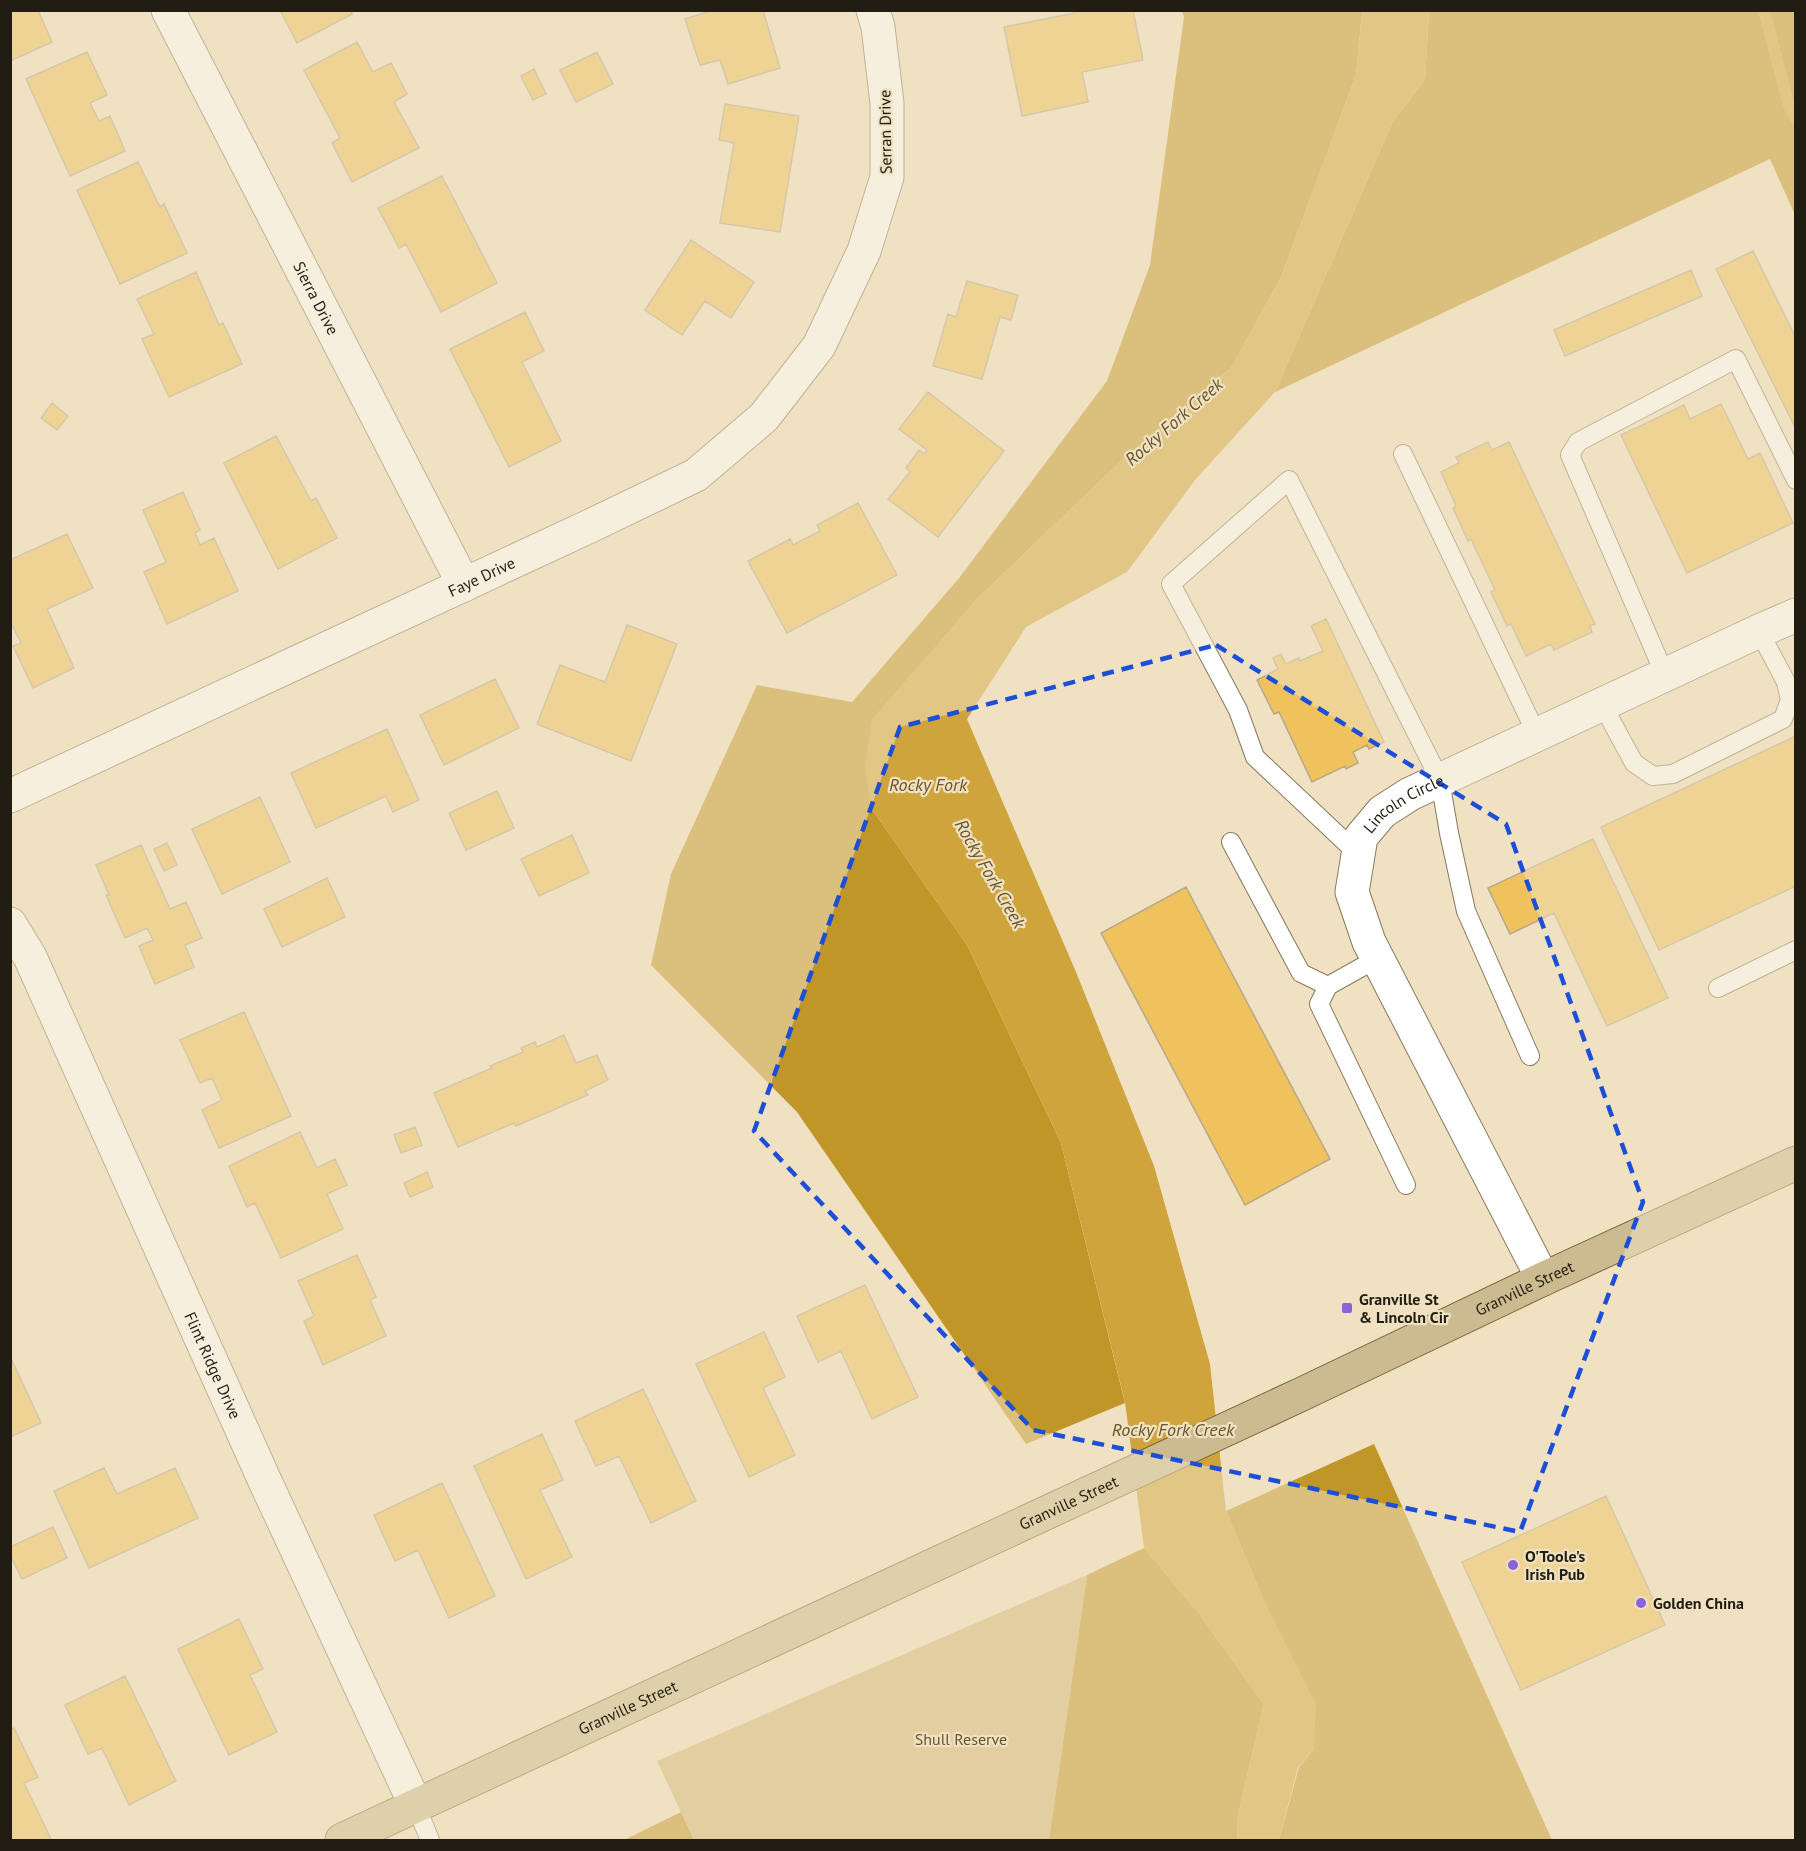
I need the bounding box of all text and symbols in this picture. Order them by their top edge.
street label: Serran Drive [874,90,896,174]
street label: Sierra Drive [289,258,343,338]
water label: Rocky Fork Creek [1120,372,1228,470]
street label: Faye Drive [445,552,518,601]
street label: Lincoln Circle [1359,770,1447,837]
water label: Rocky Fork [889,773,968,796]
water label: Rocky Fork Creek [950,815,1031,933]
street label: Granville Street [1472,1256,1577,1320]
place label: Granville St & Lincoln Cir [1359,1289,1449,1327]
marker: Granville St & Lincoln Cir [1340,1301,1354,1315]
street label: Flint Ridge Drive [180,1309,246,1422]
water label: Rocky Fork Creek [1112,1418,1235,1441]
street label: Granville Street [1016,1471,1122,1534]
place label: O'Toole's Irish Pub [1525,1546,1586,1584]
marker: O'Toole's Irish Pub [1506,1558,1520,1572]
place label: Golden China [1653,1593,1744,1613]
marker: Golden China [1634,1596,1648,1610]
street label: Granville Street [575,1675,681,1739]
park label: Shull Reserve [915,1729,1007,1749]

